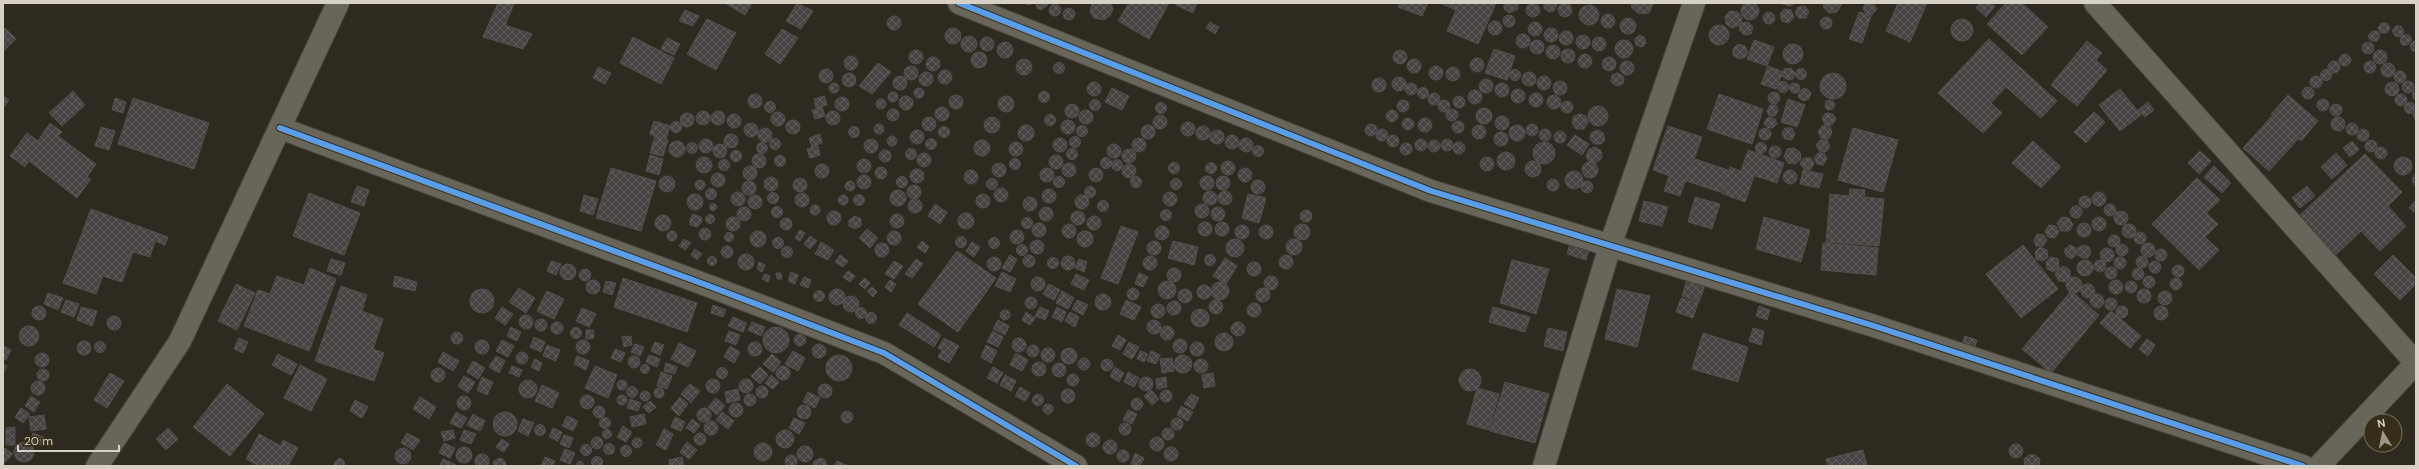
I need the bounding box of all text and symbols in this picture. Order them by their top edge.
north arrow [2363,413,2403,453]
text: N [2376,416,2386,431]
scale bar [18,427,119,453]
text: 20 m [24,433,53,449]

